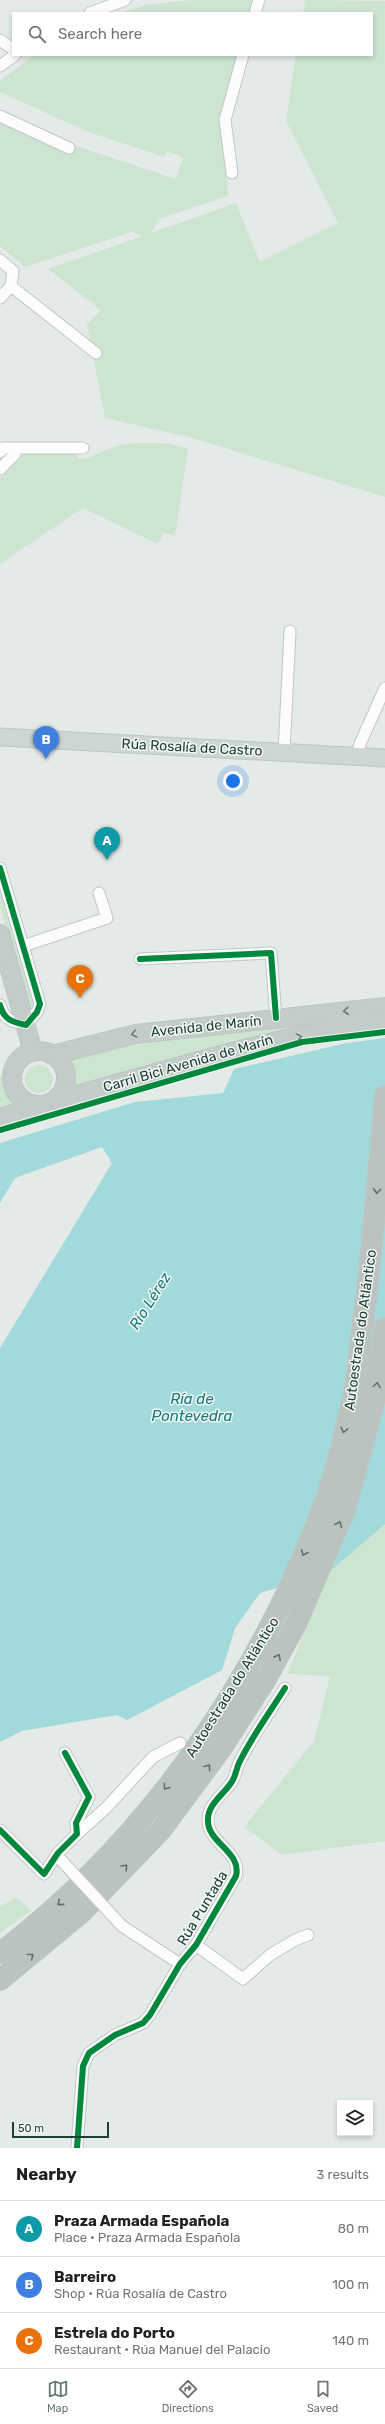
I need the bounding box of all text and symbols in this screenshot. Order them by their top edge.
search box [12,12,373,56]
icon: search [26,23,48,45]
text: Search here [58,25,142,43]
pin: B [33,726,59,759]
street label: Rúa Rosalía de Castro [121,735,263,760]
your location [223,771,243,791]
pin: A [94,827,120,860]
pin: C [67,965,93,998]
one-way arrow [343,1006,349,1015]
street label: Avenida de Marín [150,1012,262,1041]
one-way arrow [130,1030,137,1038]
street label: Carril Bici Avenida de Marín [101,1031,275,1096]
one-way arrow [296,1033,303,1041]
one-way arrow [373,1188,382,1194]
street label: Autoestrada do Atlántico [341,1249,380,1412]
water label: Río Lérez [125,1269,175,1333]
one-way arrow [372,1382,381,1388]
water label: Ría de Pontevedra [152,1390,233,1425]
one-way arrow [341,1427,349,1433]
one-way arrow [335,1520,343,1527]
one-way arrow [301,1549,309,1557]
street label: Autoestrada do Atlántico [182,1614,283,1761]
one-way arrow [273,1654,281,1662]
one-way arrow [203,1764,210,1771]
one-way arrow [164,1782,171,1789]
one-way arrow [120,1864,128,1872]
street label: Rúa Puntada [174,1868,231,1949]
one-way arrow [57,1898,64,1905]
one-way arrow [26,1954,33,1961]
map controls [337,2100,373,2136]
button: layers [337,2100,373,2136]
scale bar [12,2120,109,2139]
text: 50 m [18,2122,44,2135]
text: Nearby [16,2164,77,2184]
text: 3 results [317,2167,369,2182]
text: Praza Armada Española [54,2212,229,2230]
text: A [24,2221,34,2236]
text: 80 m [338,2221,369,2236]
text: Place · Praza Armada Española [54,2230,240,2245]
text: Barreiro [54,2268,116,2286]
text: B [24,2277,34,2292]
text: 100 m [332,2277,369,2292]
text: Shop · Rúa Rosalía de Castro [54,2286,227,2301]
text: Estrela do Porto [54,2324,175,2342]
text: C [24,2333,34,2348]
text: 140 m [332,2333,369,2348]
text: Restaurant · Rúa Manuel del Palacio [54,2342,270,2357]
tab: Map [47,2378,69,2415]
tab: Directions [162,2378,214,2415]
tab: Saved [307,2378,338,2415]

